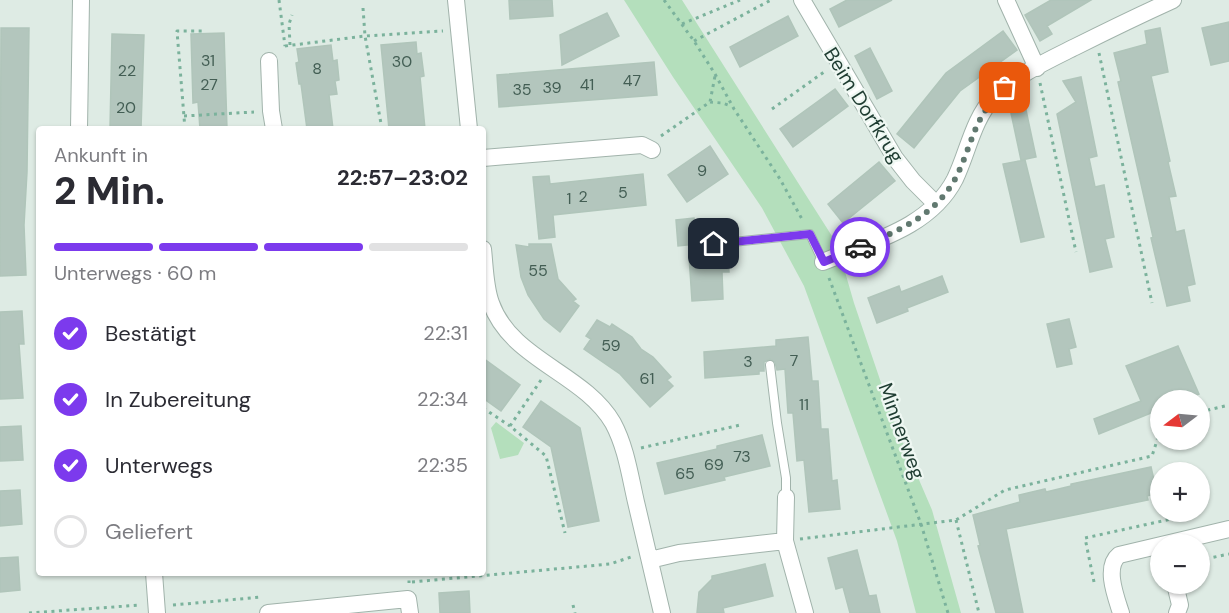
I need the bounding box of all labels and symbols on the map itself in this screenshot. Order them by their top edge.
street label: Beim Dorfkrug [818,42,910,168]
house number: 31 [201,50,215,71]
house number: 30 [392,51,412,72]
house number: 8 [312,58,322,79]
house number: 22 [118,60,136,81]
pin [979,62,1030,113]
house number: 47 [623,70,641,91]
house number: 27 [200,74,218,95]
house number: 41 [580,74,594,95]
house number: 39 [542,77,562,98]
house number: 35 [512,79,532,100]
house number: 20 [116,97,136,118]
house number: 9 [697,160,707,181]
house number: 5 [618,182,628,203]
house number: 2 [578,186,588,207]
house number: 1 [567,188,572,209]
courier [830,217,890,277]
pin [688,218,739,269]
house number: 55 [528,260,548,281]
house number: 59 [601,335,621,356]
house number: 7 [790,350,798,371]
house number: 3 [743,351,753,372]
house number: 61 [639,368,655,389]
street label: Minnerweg [873,379,931,483]
north arrow [1150,390,1210,450]
house number: 11 [799,394,809,415]
house number: 73 [733,446,751,467]
house number: 69 [704,454,724,475]
house number: 65 [675,463,695,484]

